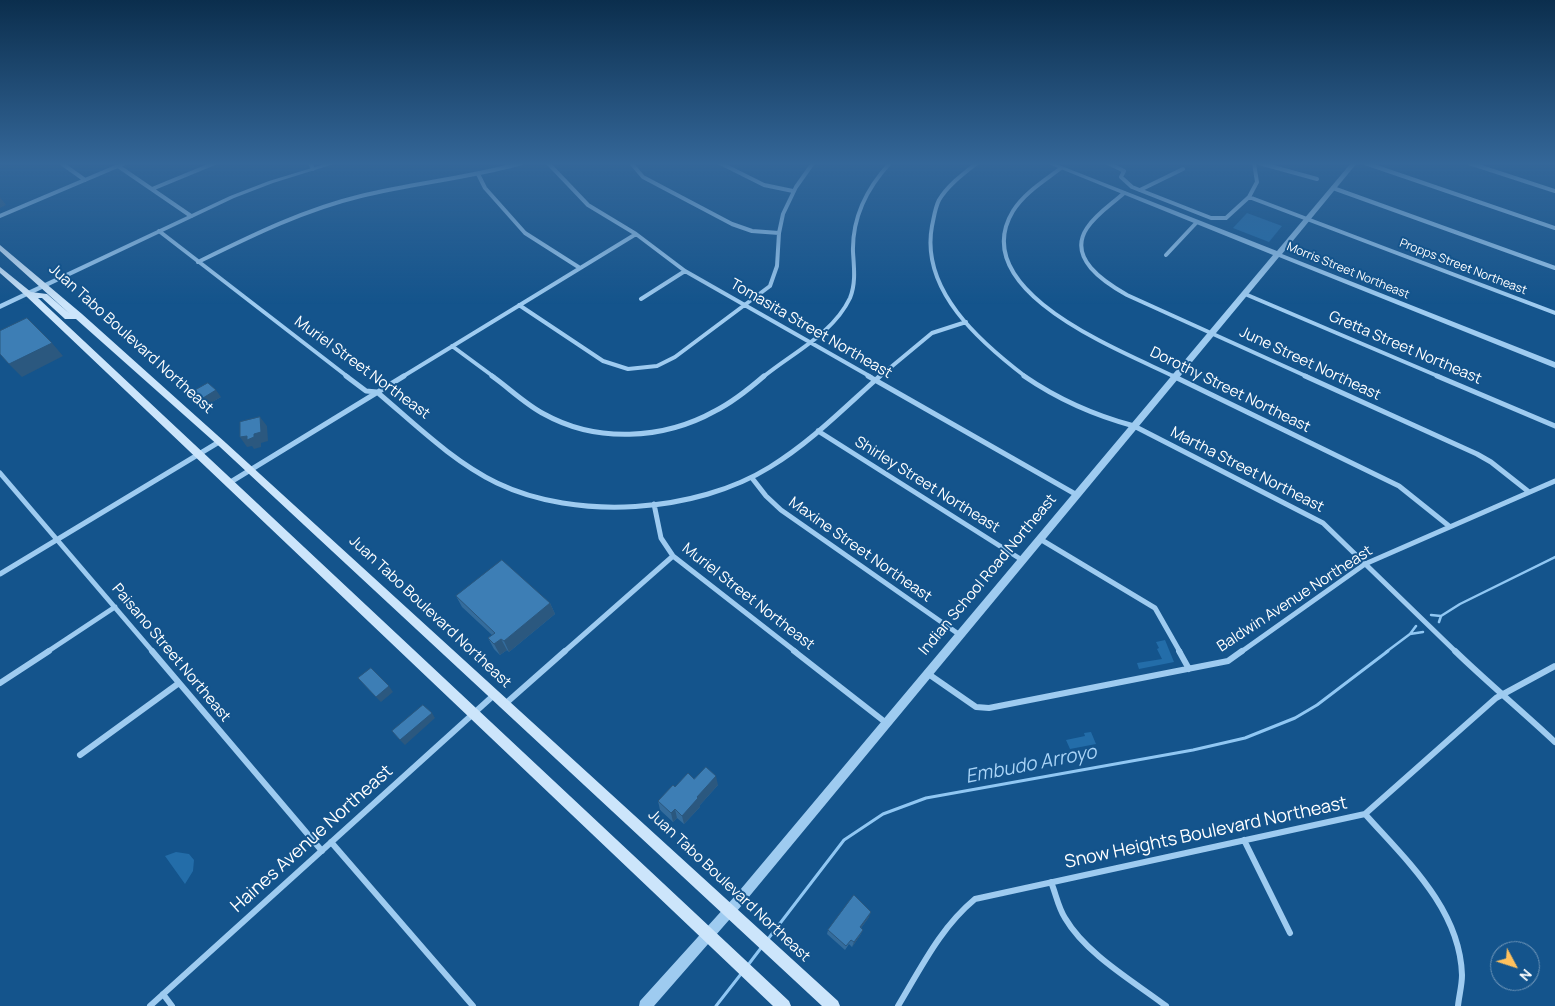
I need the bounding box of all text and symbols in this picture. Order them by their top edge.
street label: Propps Street Northeast [1397,236,1529,298]
street label: Morris Street Northeast [1284,240,1412,302]
street label: Juan Tabo Boulevard Northeast [45,260,217,418]
street label: Tomasita Street Northeast [727,275,895,383]
street label: Gretta Street Northeast [1326,308,1484,388]
street label: Muriel Street Northeast [291,313,433,423]
street label: June Street Northeast [1236,323,1384,405]
street label: Dorothy Street Northeast [1147,343,1313,437]
street label: Martha Street Northeast [1167,423,1327,517]
street label: Shirley Street Northeast [851,433,1003,537]
street label: Indian School Road Northeast [915,491,1061,659]
street label: Maxine Street Northeast [785,494,935,606]
street label: Juan Tabo Boulevard Northeast [345,532,515,692]
street label: Muriel Street Northeast [678,540,818,654]
street label: Baldwin Avenue Northeast [1214,542,1376,656]
street label: Paisano Street Northeast [108,580,234,726]
water label: Embudo Arroyo [964,741,1098,789]
street label: Haines Avenue Northeast [227,761,397,917]
street label: Snow Heights Boulevard Northeast [1063,792,1349,874]
street label: Juan Tabo Boulevard Northeast [644,806,814,966]
north arrow [1490,941,1540,991]
text: N [1516,965,1537,985]

